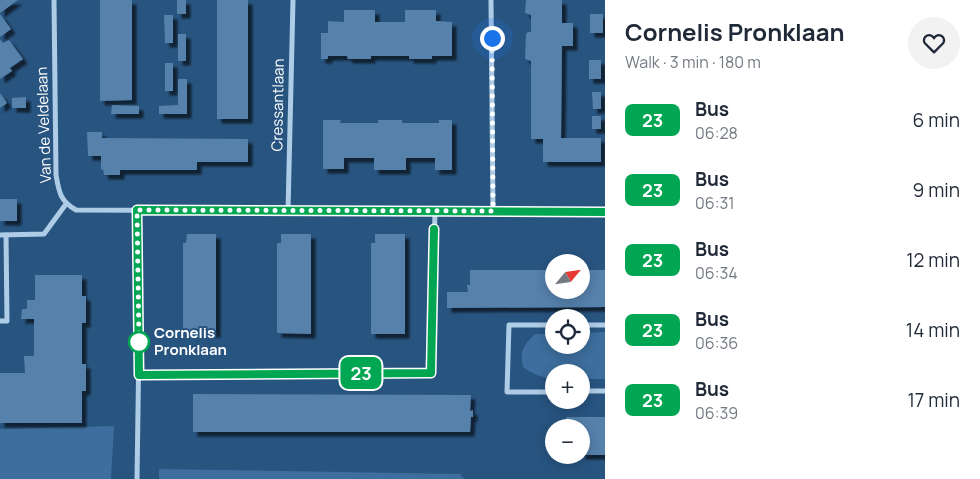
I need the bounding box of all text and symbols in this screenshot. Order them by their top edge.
text: Cornelis Pronklaan [625,15,844,48]
button: heart [908,17,960,69]
your location [480,26,505,51]
text: Walk · 3 min · 180 m [625,51,761,73]
street label: Cressantlaan [266,58,289,152]
street label: Van de Veldelaan [31,66,56,184]
text: Bus [695,96,729,122]
text: 6 min [913,107,960,133]
text: 23 [642,108,663,132]
text: 06:28 [695,122,738,144]
text: Bus [695,166,729,192]
text: 9 min [913,177,960,203]
text: 23 [642,178,663,202]
text: 06:31 [695,192,735,214]
text: Bus [695,236,729,262]
text: 12 min [906,247,960,273]
text: 23 [642,248,663,272]
north arrow [545,254,590,299]
map controls [545,254,590,464]
text: 06:34 [695,262,738,284]
text: Bus [695,306,729,332]
button: locate [545,309,590,354]
text: 14 min [906,317,960,343]
text: 23 [642,318,663,342]
place label: Cornelis Pronklaan [154,322,227,360]
marker: Cornelis Pronklaan [128,331,150,353]
text: 06:36 [695,332,738,354]
line badge: 23 [338,357,384,389]
text: 23 [350,361,372,385]
button: + [545,364,590,409]
text: Bus [695,376,729,402]
text: 17 min [907,387,960,413]
text: 23 [642,388,663,412]
text: 06:39 [695,402,738,424]
button: − [545,419,590,464]

